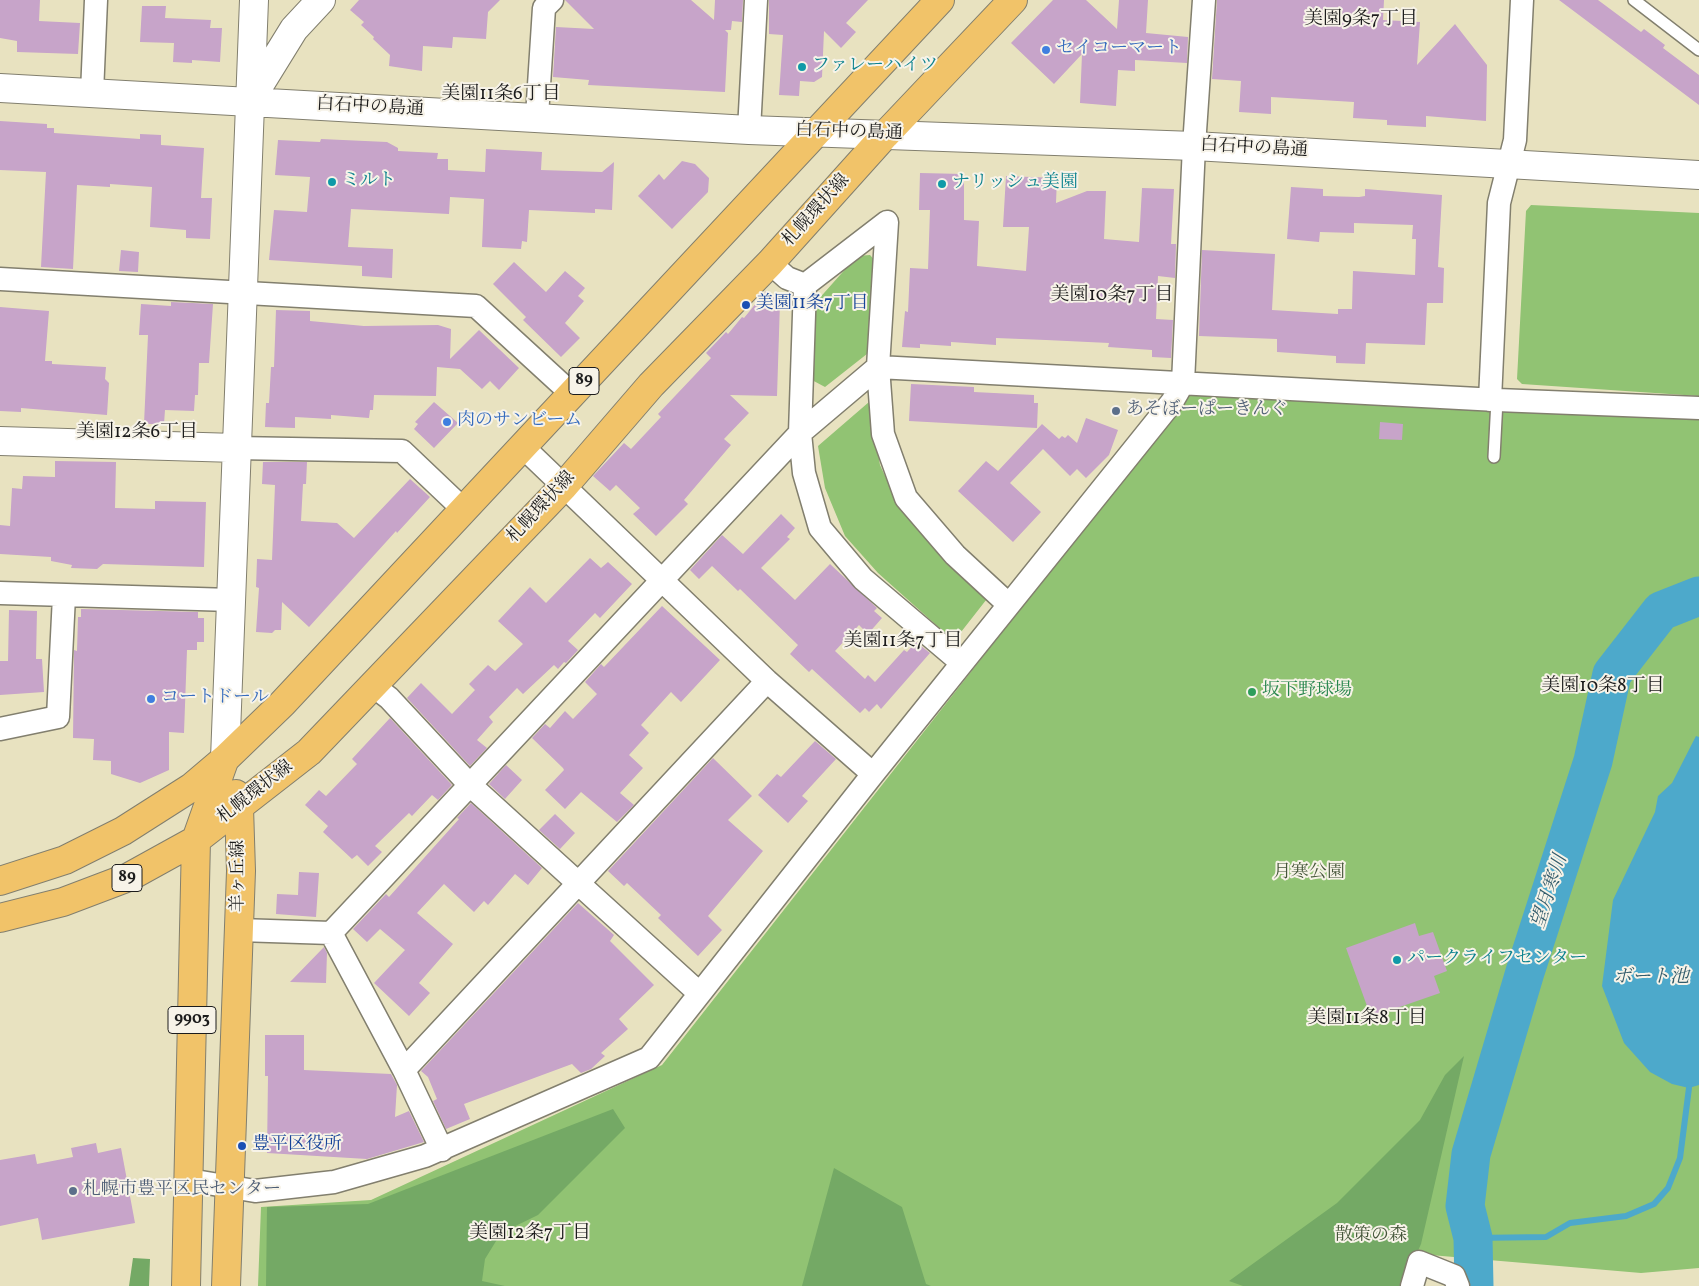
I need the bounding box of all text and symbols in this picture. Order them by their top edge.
district label: 美園9条7丁目 [1304,10,1418,32]
place label: セイコーマート [1056,39,1182,61]
marker: セイコーマート [1040,44,1052,56]
place label: ファレーハイツ [812,56,938,78]
marker: ファレーハイツ [796,61,808,73]
district label: 美園11条6丁目 [441,85,561,107]
street label: 白石中の島通 [316,94,424,122]
street label: 白石中の島通 [795,120,903,146]
street label: 白石中の島通 [1200,135,1308,163]
street label: 札幌環状線 [779,170,855,252]
place label: ミルト [342,171,396,193]
place label: ナリッシュ美園 [952,173,1078,195]
marker: ミルト [326,176,338,188]
marker: ナリッシュ美園 [936,178,948,190]
district label: 美園10条7丁目 [1050,286,1174,308]
place label: 美園11条7丁目 [756,294,869,316]
marker: 美園11条7丁目 [740,299,752,311]
road number: 89 [569,368,599,394]
place label: あそぼーぱーきんぐ [1126,400,1288,422]
marker: あそぼーぱーきんぐ [1110,405,1122,417]
place label: 肉のサンビーム [457,411,582,433]
marker: 肉のサンビーム [441,416,453,428]
district label: 美園12条6丁目 [76,423,198,445]
street label: 札幌環状線 [503,468,581,548]
district label: 美園11条7丁目 [844,632,962,654]
district label: 美園10条8丁目 [1541,677,1665,699]
place label: 坂下野球場 [1262,681,1352,703]
marker: 坂下野球場 [1246,686,1258,698]
place label: コートドール [161,688,269,710]
marker: コートドール [145,693,157,705]
street label: 札幌環状線 [214,757,298,829]
street label: 羊ヶ丘線 [229,840,251,912]
water label: 望月寒川 [1528,852,1574,932]
park label: 月寒公園 [1273,863,1345,885]
road number: 89 [112,864,142,891]
place label: パークライフセンター [1407,949,1587,971]
marker: パークライフセンター [1391,954,1403,966]
water label: ボート池 [1613,968,1689,990]
road number: 9903 [168,1006,216,1034]
district label: 美園11条8丁目 [1307,1009,1427,1031]
place label: 豊平区役所 [252,1135,342,1157]
marker: 豊平区役所 [236,1140,248,1152]
place label: 札幌市豊平区民センター [83,1180,281,1202]
marker: 札幌市豊平区民センター [67,1185,79,1197]
district label: 美園12条7丁目 [469,1224,591,1246]
park label: 散策の森 [1335,1226,1407,1248]

